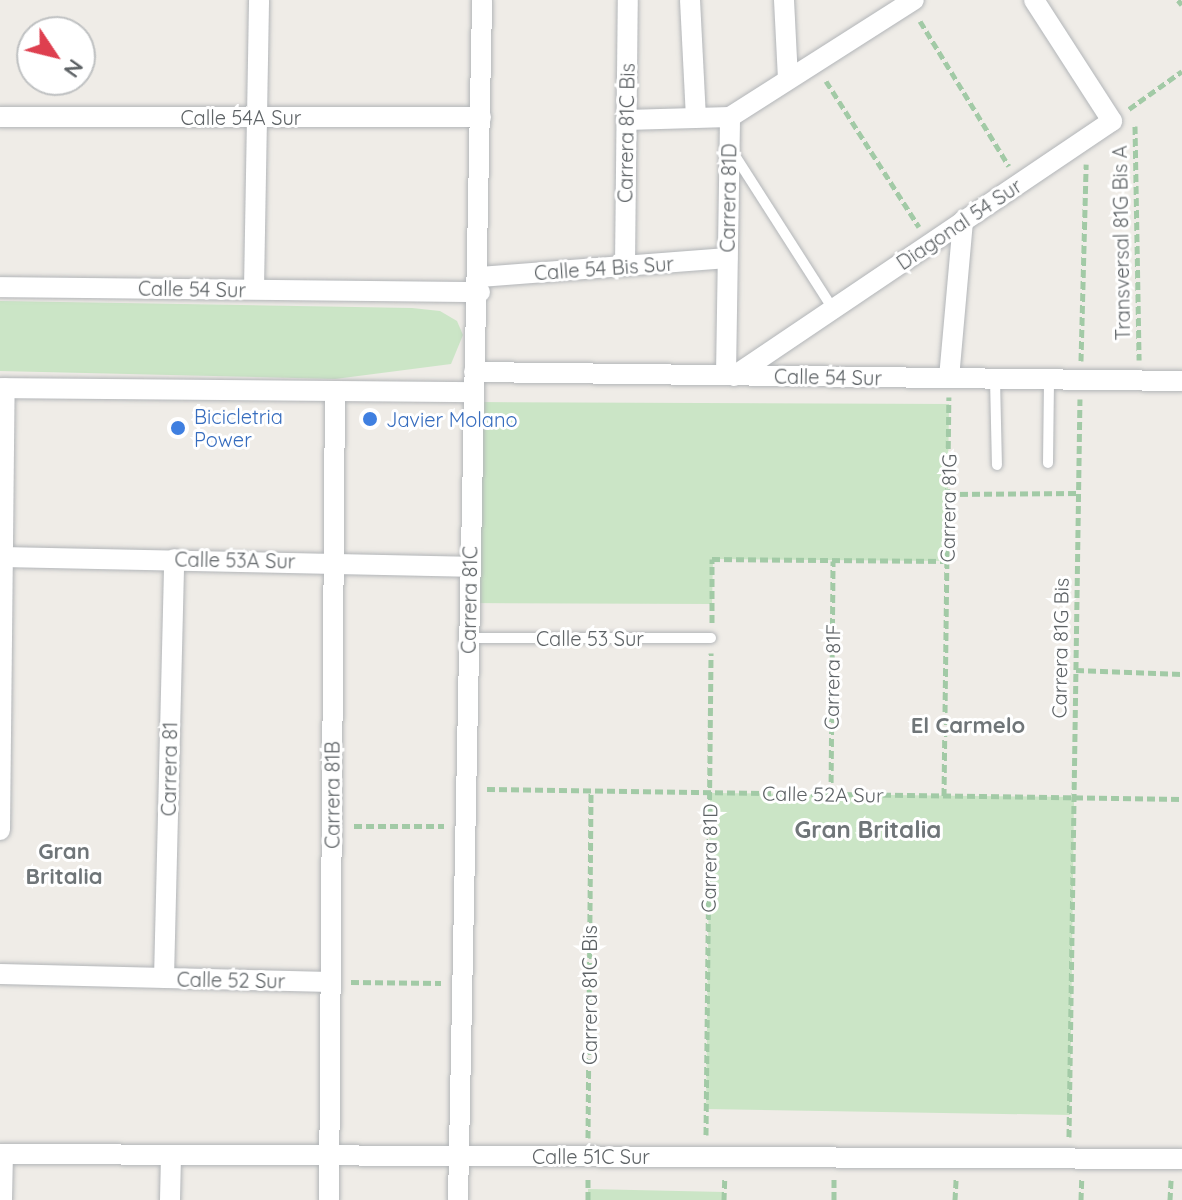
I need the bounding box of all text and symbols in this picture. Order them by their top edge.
north arrow [16,16,96,96]
text: N [58,54,90,83]
street label: Carrera 81C Bis [613,63,639,203]
street label: Calle 54A Sur [180,105,302,129]
street label: Carrera 81D [715,143,741,253]
street label: Transversal 81G Bis A [1107,145,1135,341]
street label: Diagonal 54 Sur [892,173,1026,275]
street label: Calle 54 Bis Sur [533,251,675,285]
street label: Calle 54 Sur [138,276,246,302]
street label: Calle 54 Sur [774,364,882,390]
place label: Bicicletria Power [194,404,283,451]
place label: Javier Molano [386,407,518,431]
marker: Javier Molano [361,410,379,428]
marker: Bicicletria Power [169,419,187,437]
street label: Carrera 81G [935,454,961,562]
street label: Carrera 81C [456,546,482,654]
street label: Calle 53A Sur [174,547,296,573]
street label: Carrera 81G Bis [1047,577,1073,719]
street label: Carrera 81F [819,624,845,730]
street label: Calle 53 Sur [536,626,644,650]
district label: El Carmelo [911,713,1025,739]
street label: Carrera 81 [156,721,182,817]
street label: Carrera 81B [320,741,344,849]
street label: Calle 52A Sur [762,781,884,807]
street label: Carrera 81D [696,803,722,913]
district label: Gran Britalia [795,816,941,844]
district label: Gran Britalia [26,838,102,890]
street label: Carrera 81C Bis [577,925,601,1065]
street label: Calle 52 Sur [176,967,286,993]
street label: Calle 51C Sur [532,1144,650,1168]

